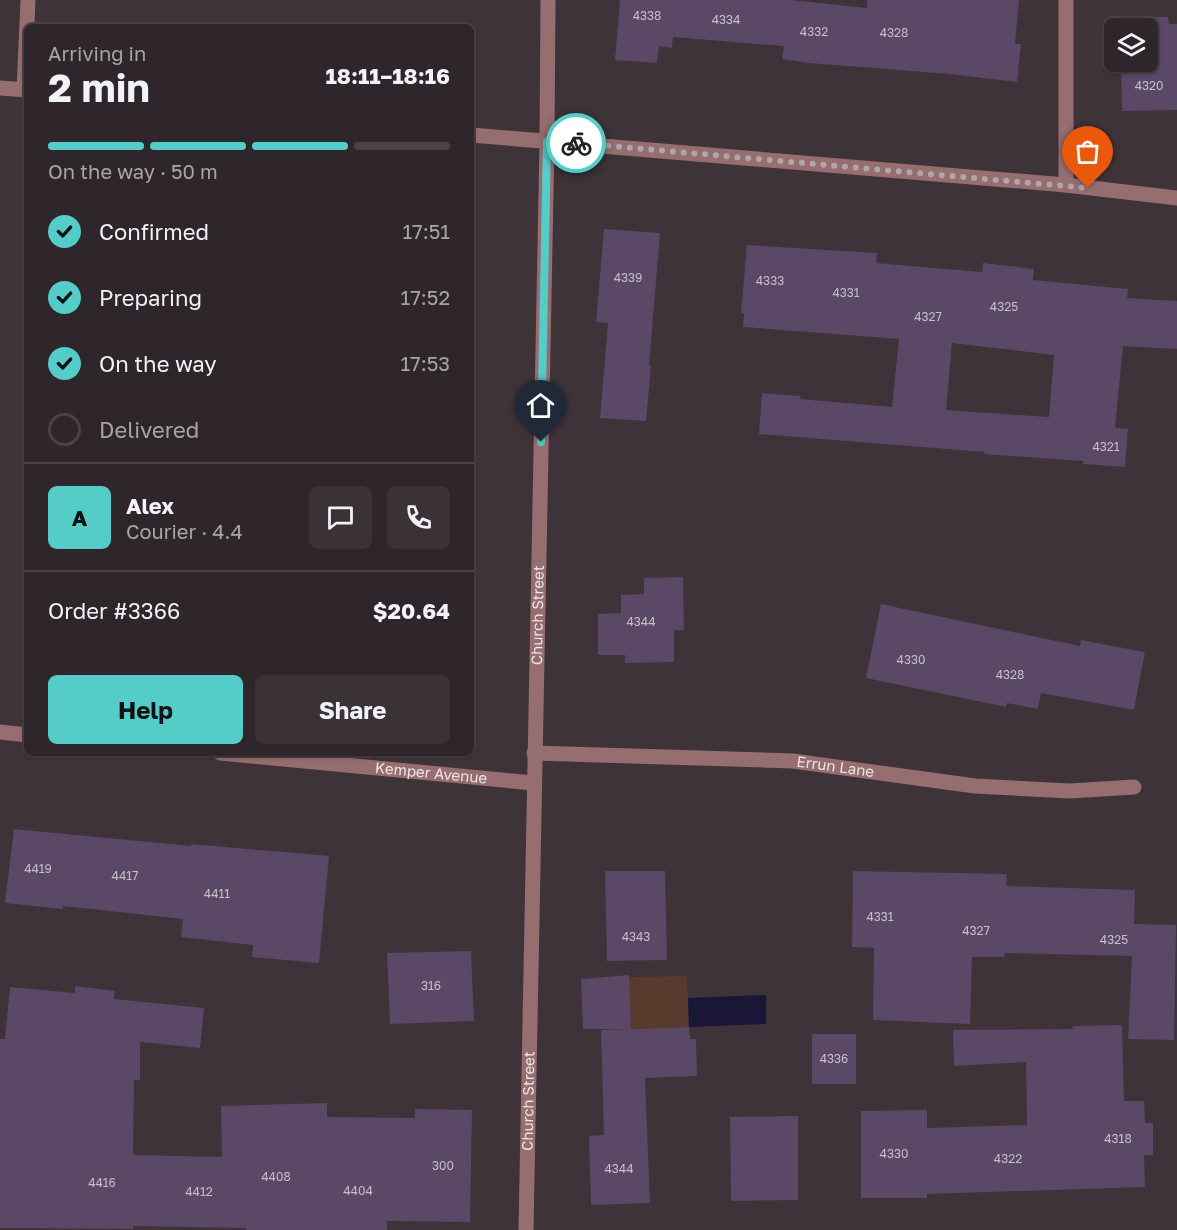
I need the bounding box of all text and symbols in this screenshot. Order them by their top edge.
house number: 4338 [633,8,661,23]
house number: 4334 [712,12,740,27]
map controls [1104,18,1158,72]
button: layers [1104,18,1158,72]
house number: 4332 [800,24,828,39]
house number: 4328 [880,25,908,40]
text: Arriving in [48,41,146,65]
text: 18:11–18:16 [325,62,450,89]
text: 2 min [48,64,150,111]
house number: 4320 [1135,78,1163,93]
courier [546,113,606,173]
pin [1062,126,1113,188]
icon: bike [560,127,593,160]
icon: bag [1071,135,1104,168]
text: On the way · 50 m [48,159,218,183]
icon: check [48,215,81,248]
text: Confirmed [99,218,209,245]
text: 17:51 [402,219,450,243]
house number: 4339 [614,270,642,285]
house number: 4333 [756,273,784,288]
icon: check [48,281,81,314]
text: Preparing [99,284,202,311]
text: 17:52 [401,285,450,309]
house number: 4331 [832,285,860,300]
house number: 4325 [990,299,1018,314]
house number: 4327 [914,309,942,324]
icon: check [48,347,81,380]
text: On the way [99,350,217,377]
text: 17:53 [400,351,450,375]
pin [515,380,566,442]
icon: home [524,389,557,422]
text: Delivered [99,416,199,443]
house number: 4321 [1092,439,1120,454]
button: chat [309,486,372,549]
button: phone [387,486,450,549]
text: Alex [126,492,174,519]
text: A [72,504,87,531]
text: Courier · 4.4 [126,519,243,543]
street label: Church Street [527,565,547,665]
text: Order #3366 [48,597,180,624]
text: $20.64 [373,597,450,624]
house number: 4344 [627,614,655,629]
house number: 4330 [897,652,925,667]
house number: 4328 [996,667,1024,682]
button: Help [48,675,243,744]
button: Share [255,675,450,744]
street label: Errun Lane [796,752,876,780]
street label: Kemper Avenue [374,758,488,787]
house number: 4419 [24,861,52,876]
house number: 4417 [112,868,138,883]
house number: 4411 [204,886,230,901]
house number: 4331 [866,909,894,924]
house number: 4327 [962,923,990,938]
house number: 4343 [622,929,650,944]
house number: 4325 [1100,932,1128,947]
house number: 316 [421,978,441,993]
street label: Church Street [518,1051,537,1151]
house number: 4336 [820,1051,848,1066]
house number: 4318 [1104,1131,1132,1146]
house number: 4330 [880,1146,908,1161]
house number: 4322 [994,1151,1022,1166]
house number: 300 [432,1158,454,1173]
house number: 4344 [605,1161,633,1176]
house number: 4408 [261,1169,291,1184]
house number: 4416 [88,1175,116,1190]
house number: 4404 [343,1183,373,1198]
house number: 4412 [185,1184,213,1199]

